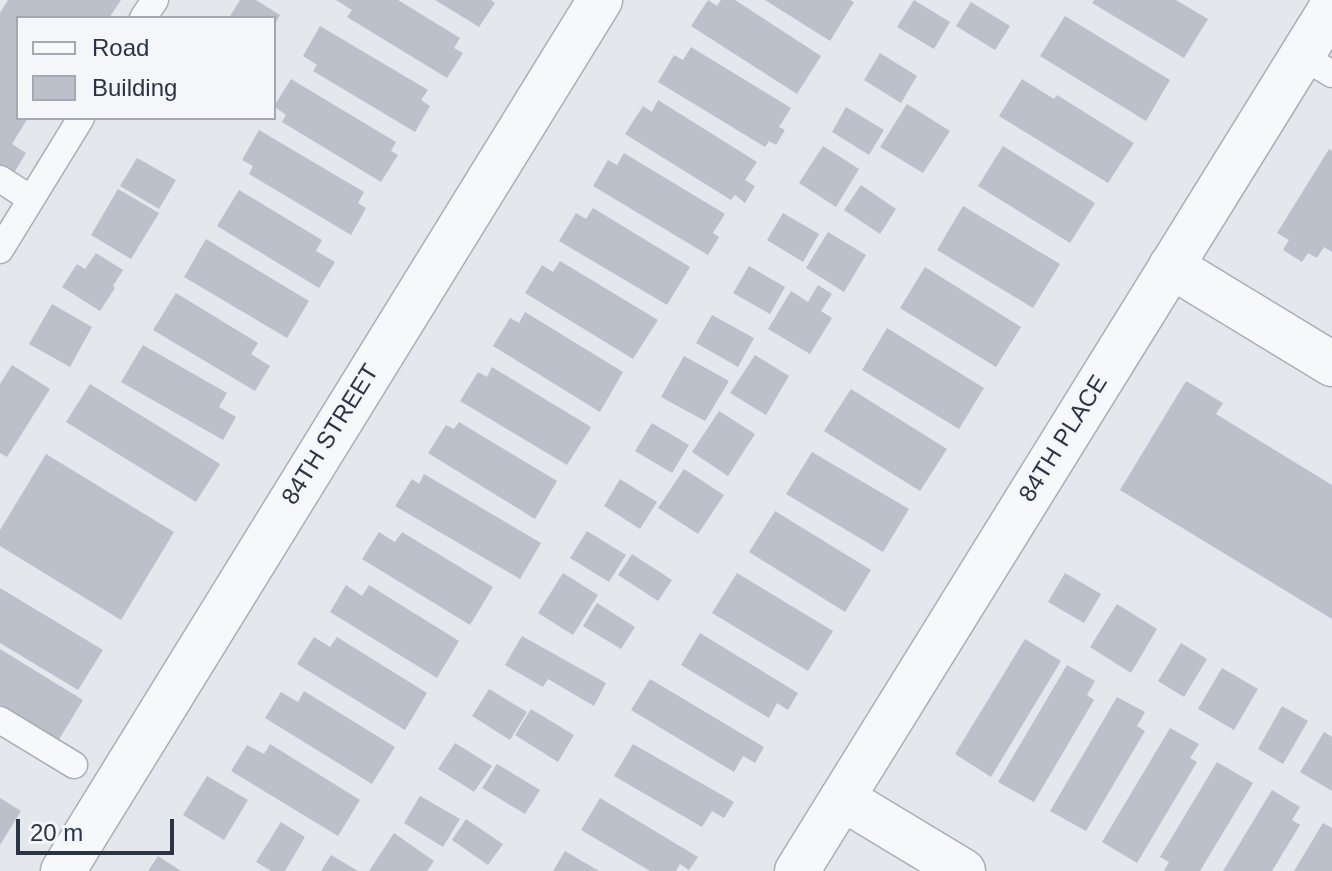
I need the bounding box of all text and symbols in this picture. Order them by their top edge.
legend [16,16,276,120]
text: Road [92,34,149,61]
text: Building [92,74,177,101]
street label: 84TH STREET [276,360,386,510]
street label: 84TH PLACE [1014,370,1114,508]
scale bar [20,803,178,853]
text: 20 m [30,819,83,846]

